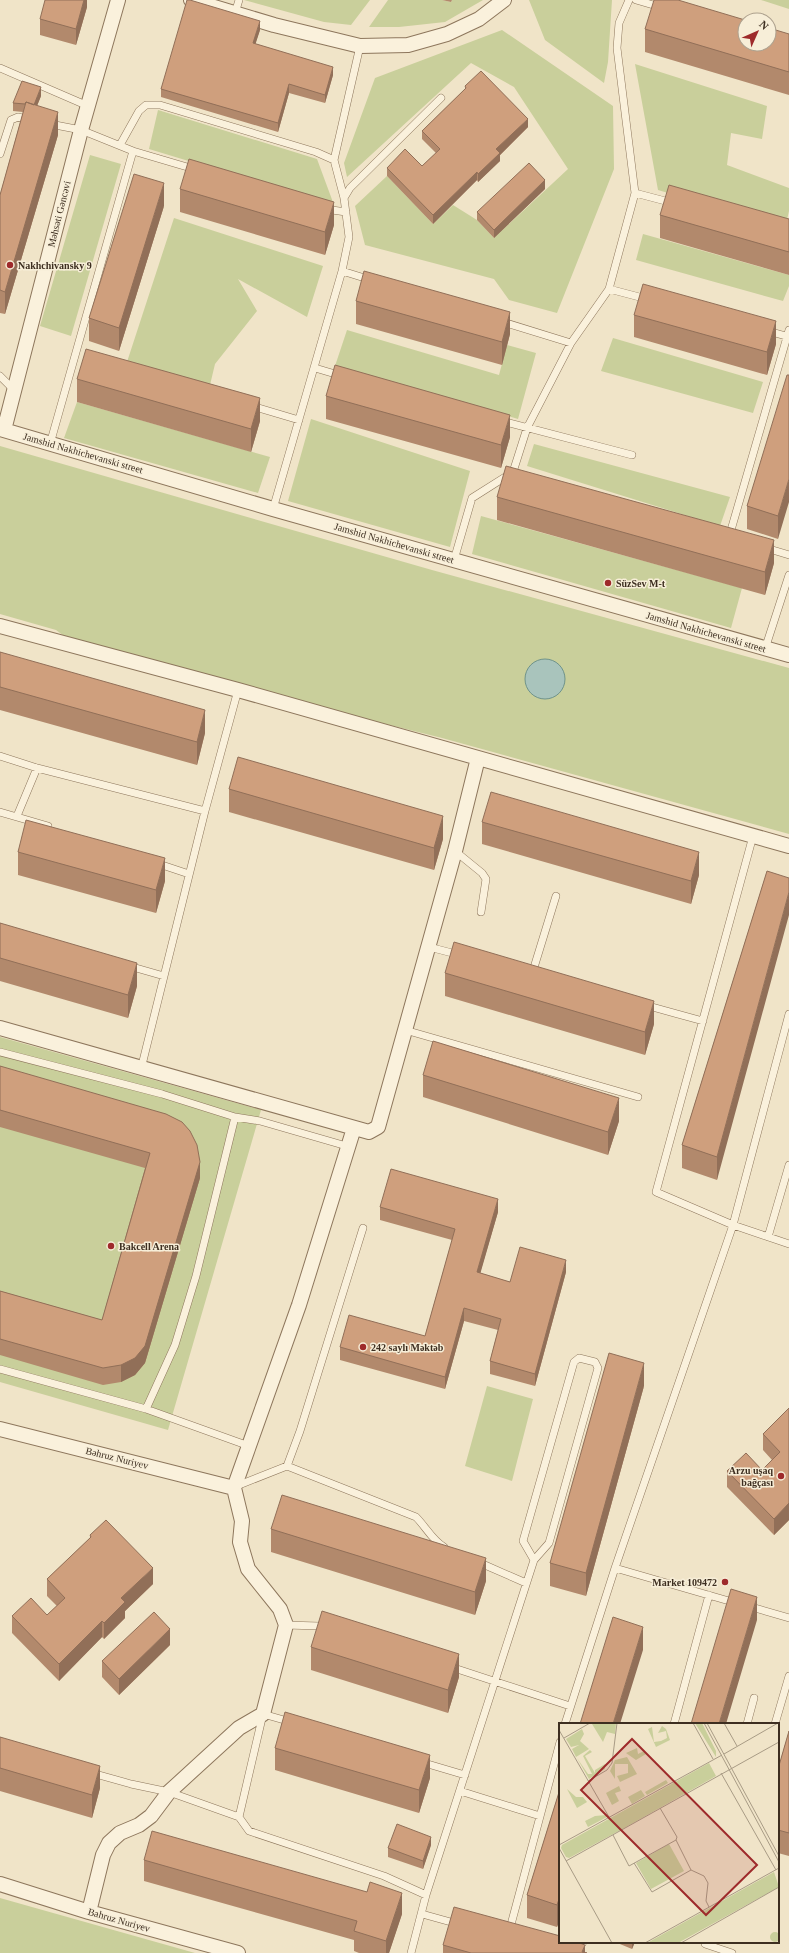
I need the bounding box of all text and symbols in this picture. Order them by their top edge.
north arrow [737,12,777,52]
text: N [757,18,771,32]
street label: Məhsəti Gəncəvi [45,179,73,248]
marker: Nakhchivansky 9 [5,260,15,270]
place label: Nakhchivansky 9 [18,260,92,271]
street label: Jamshid Nakhichevanski street [22,431,144,475]
street label: Jamshid Nakhichevanski street [333,521,455,565]
marker: SüzSev M-t [603,578,613,588]
place label: SüzSev M-t [616,578,666,589]
street label: Jamshid Nakhichevanski street [645,610,767,654]
marker: Bakcell Arena [106,1241,116,1251]
place label: Bakcell Arena [119,1241,179,1252]
marker: 242 saylı Məktəb [358,1342,368,1352]
place label: 242 saylı Məktəb [371,1342,444,1353]
street label: Bəhruz Nuriyev [85,1445,149,1471]
place label: Arzu uşaq bağçası [729,1465,773,1488]
marker: Arzu uşaq bağçası [776,1471,786,1481]
place label: Market 109472 [652,1577,717,1588]
marker: Market 109472 [720,1577,730,1587]
inset map [559,1723,779,1943]
street label: Bahruz Nuriyev [87,1906,151,1934]

